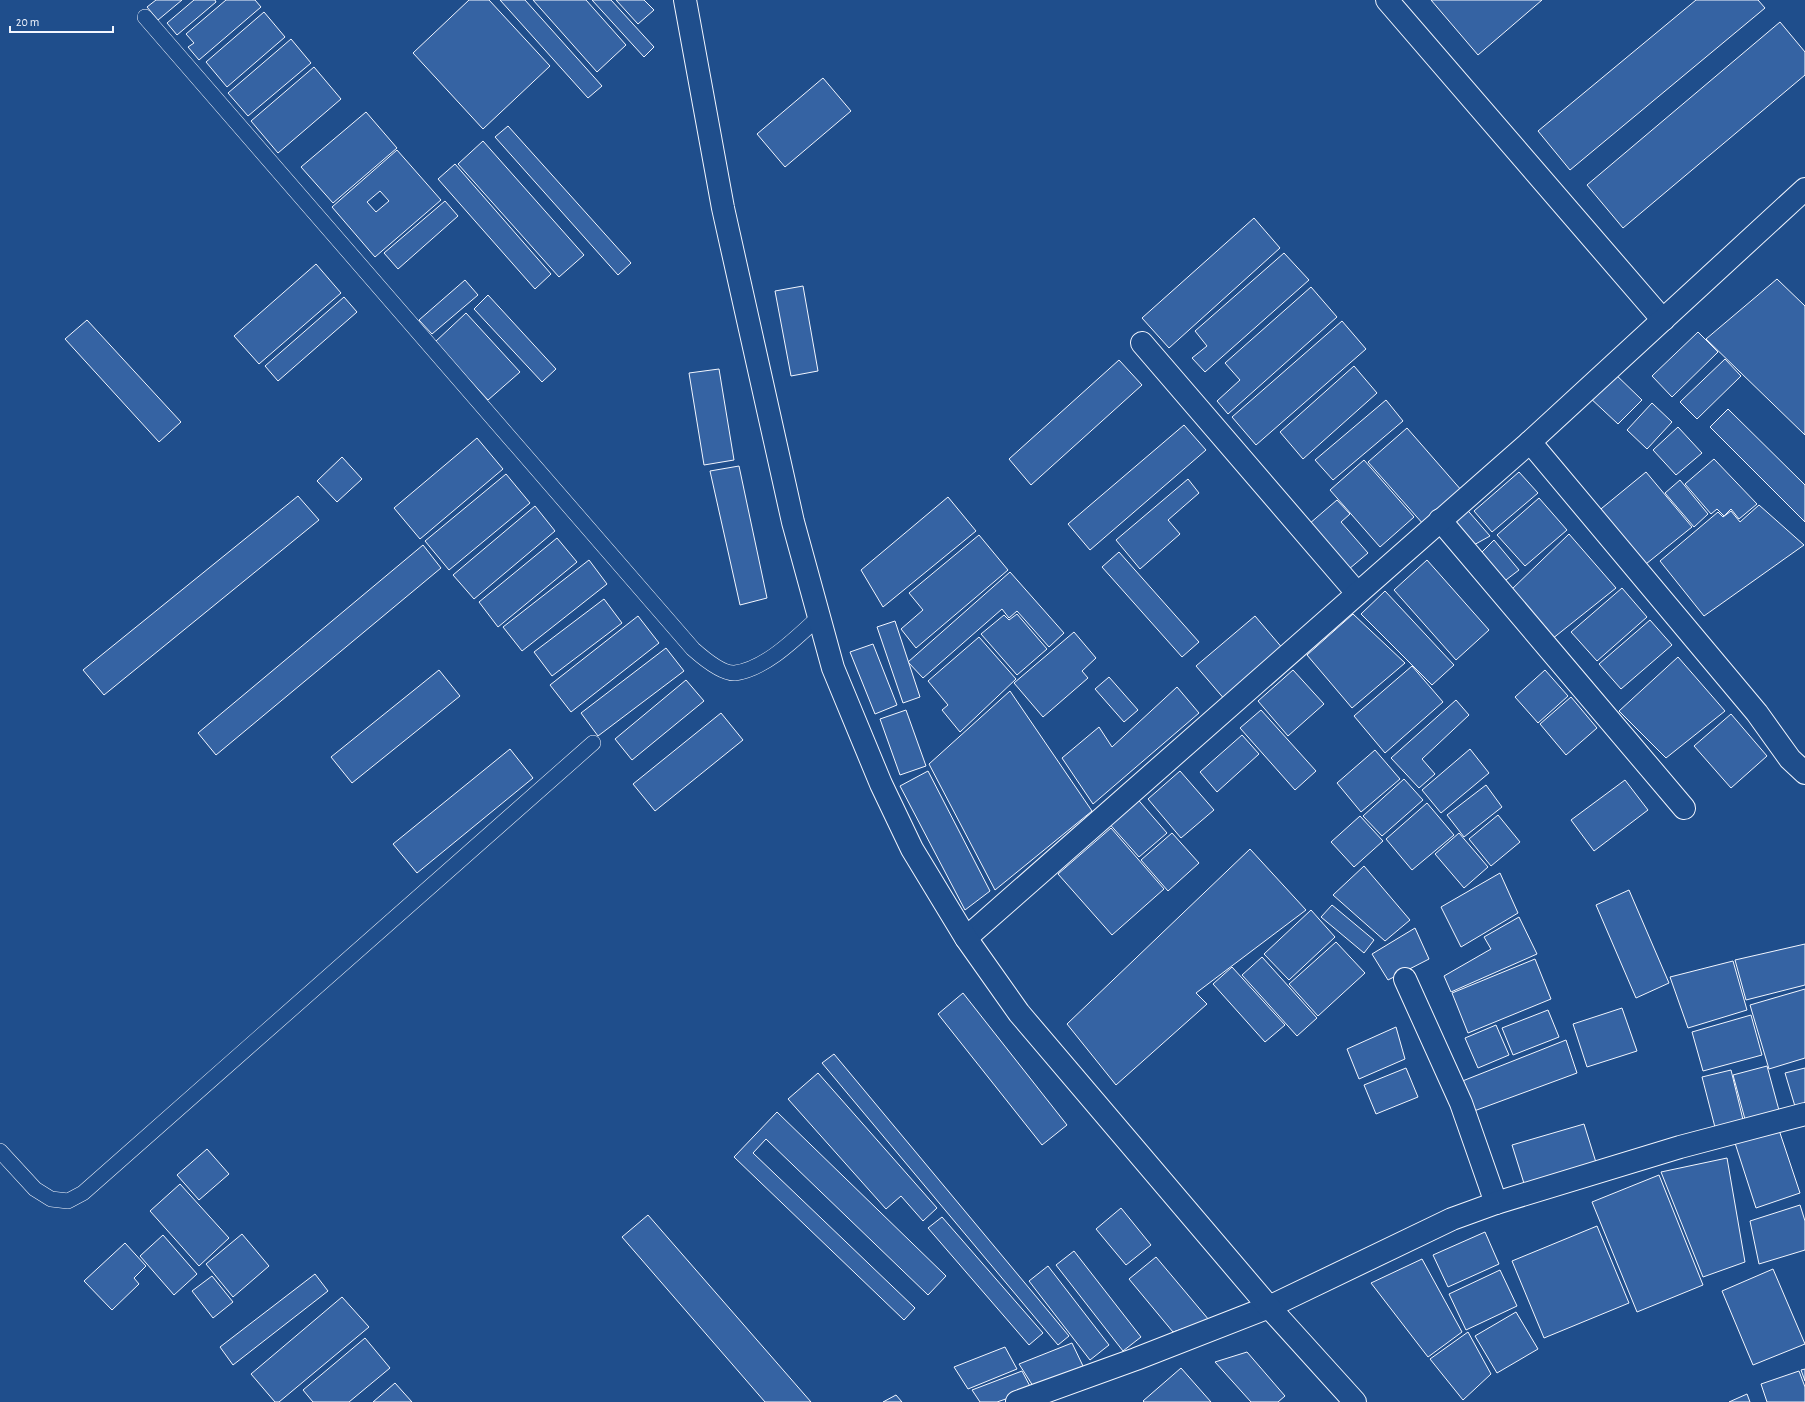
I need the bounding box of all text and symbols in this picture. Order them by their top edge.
scale bar [10,8,113,34]
text: 20 m [16,16,39,28]

